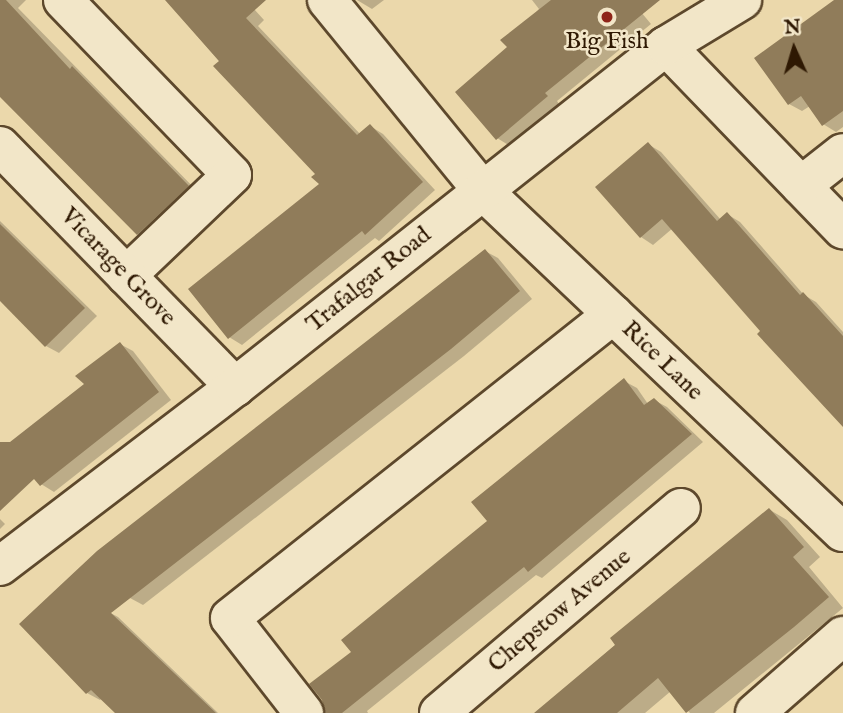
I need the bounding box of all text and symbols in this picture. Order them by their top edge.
marker: Big Fish [599,9,615,25]
north arrow [759,14,829,84]
text: N [783,16,802,41]
place label: Big Fish [565,28,649,56]
street label: Vicarage Grove [54,202,182,332]
street label: Trafalgar Road [301,221,437,339]
street label: Rice Lane [615,315,709,407]
street label: Chepstow Avenue [483,543,637,679]

